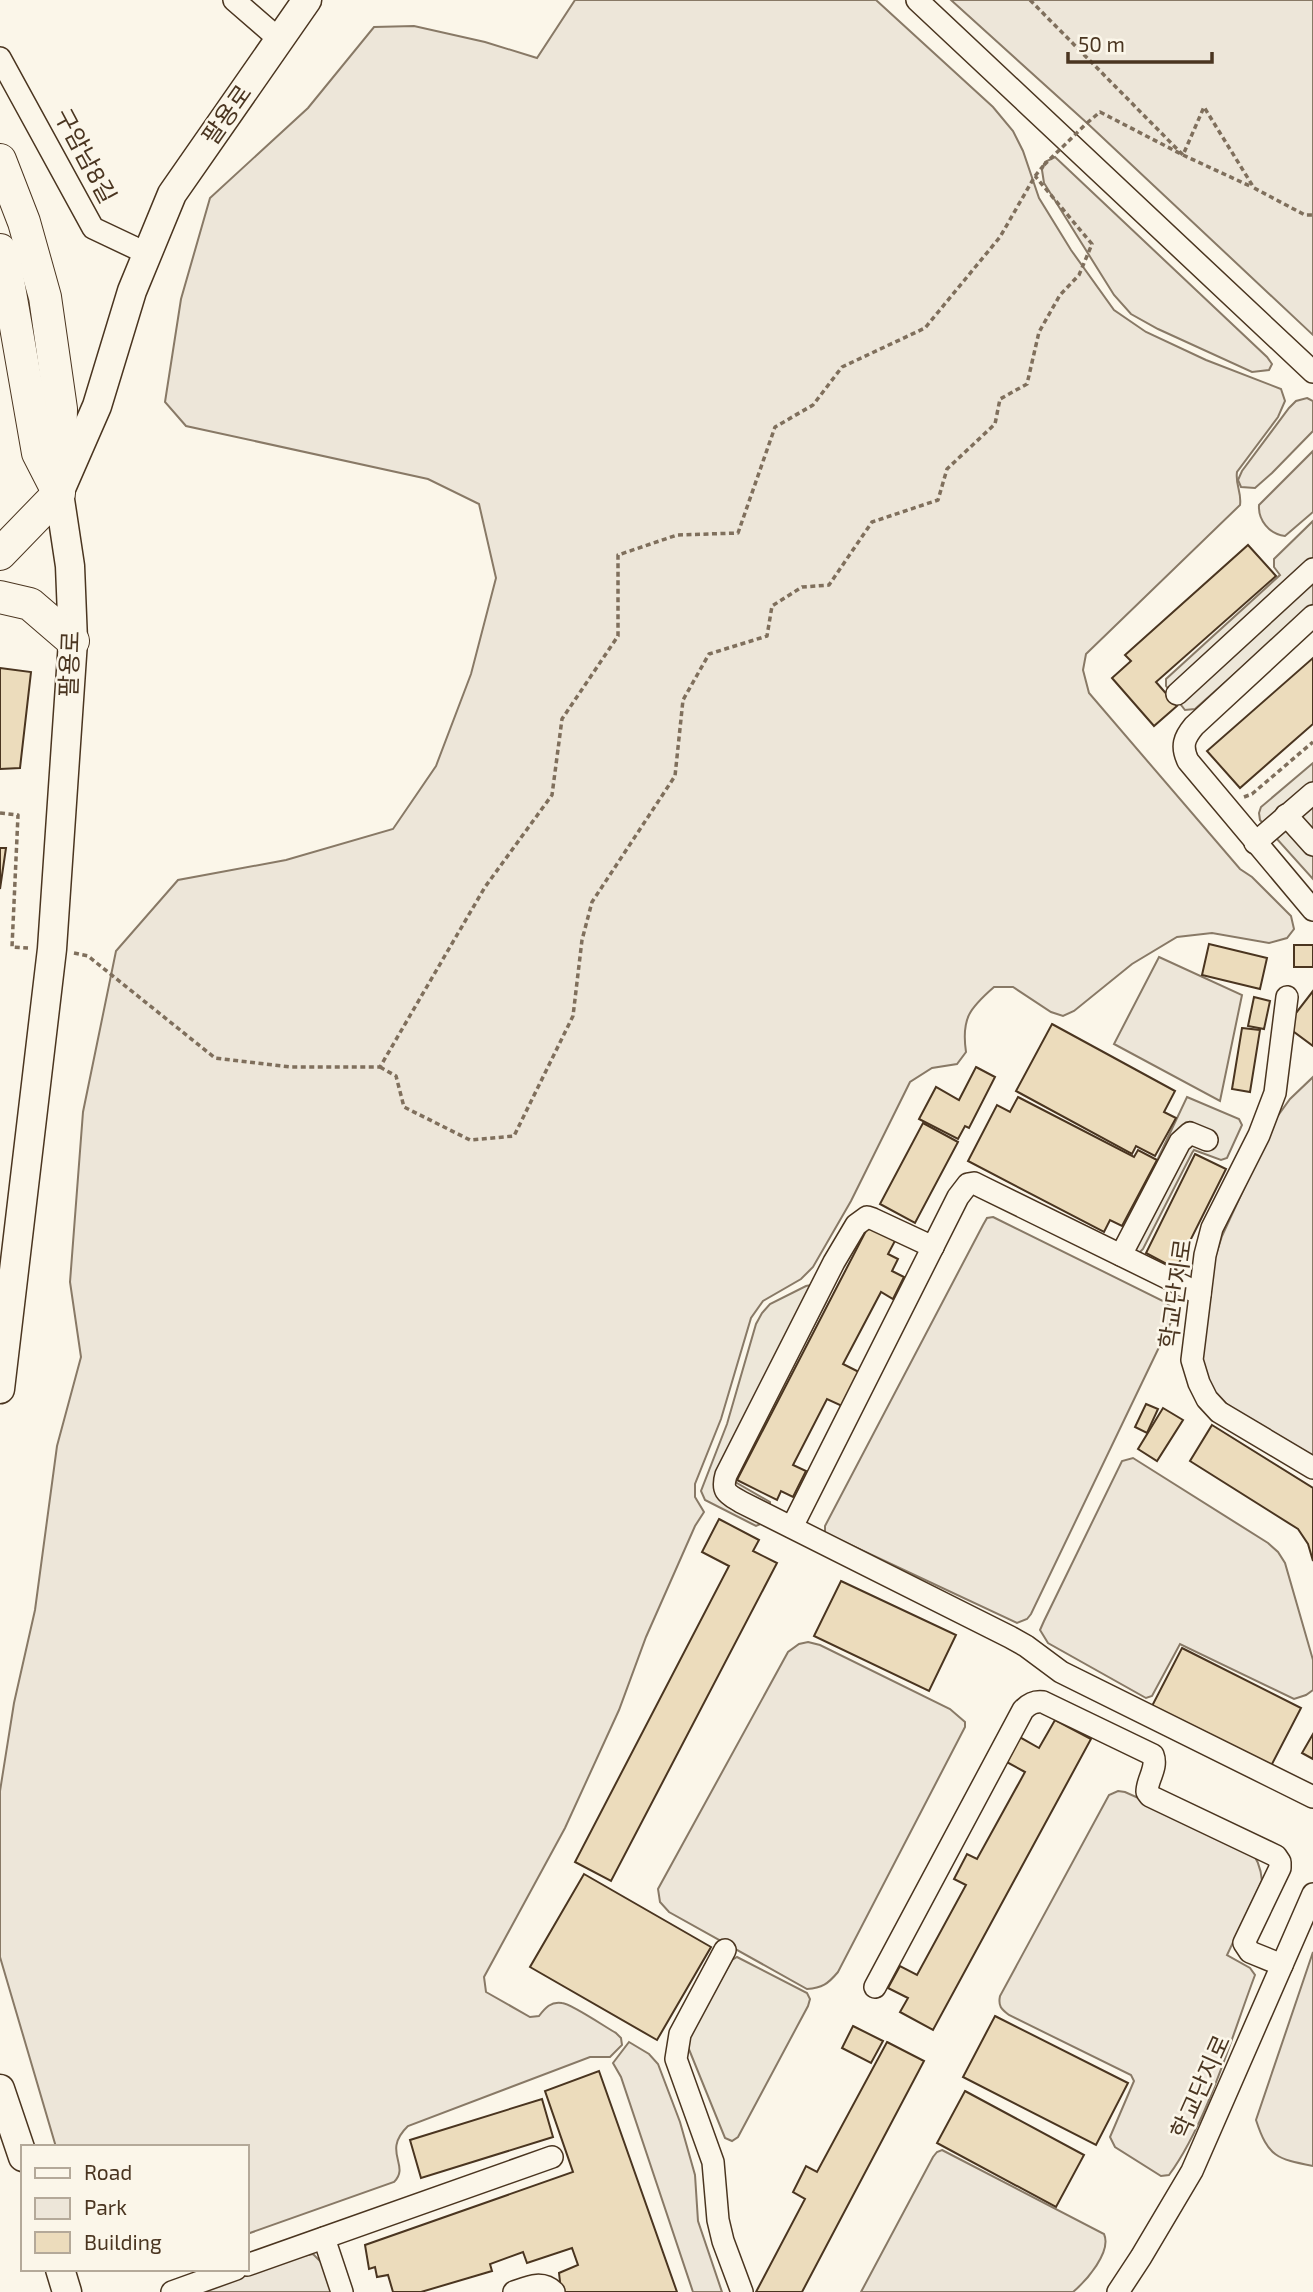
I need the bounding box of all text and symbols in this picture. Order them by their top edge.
scale bar [1068,21,1212,65]
text: 50 m [1078,31,1125,56]
street label: 팔용로 [195,79,257,150]
street label: 구암남8길 [49,103,123,208]
street label: 팔용로 [53,630,84,698]
street label: 학교단지로 [1152,1237,1197,1350]
street label: 학교단지로 [1164,2030,1235,2143]
legend [21,2145,248,2271]
text: Road [84,2159,132,2184]
text: Park [84,2194,127,2219]
text: Building [84,2229,162,2254]

